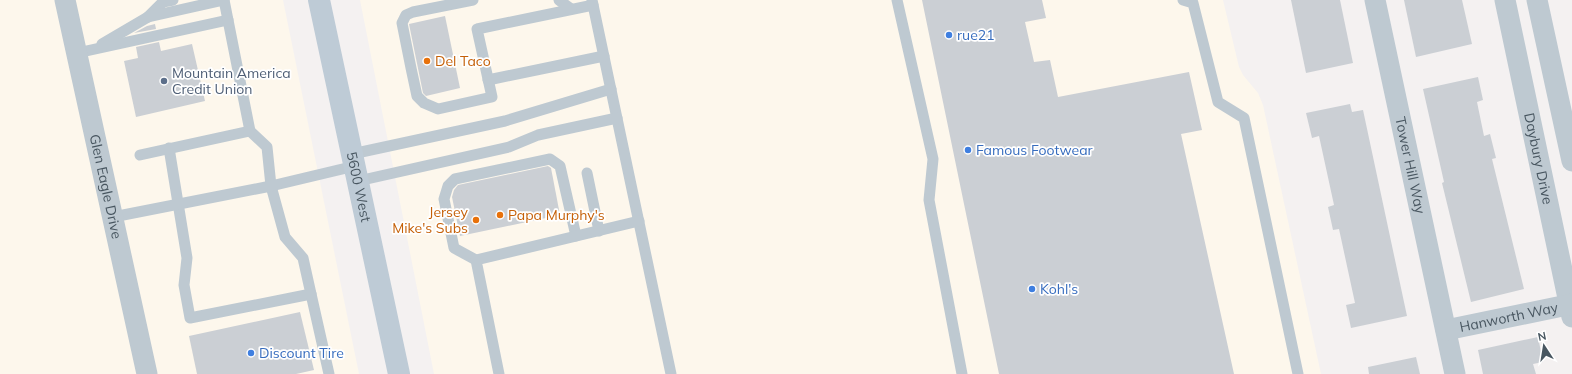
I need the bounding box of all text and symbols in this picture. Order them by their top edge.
place label: rue21 [957,26,995,44]
marker: rue21 [944,30,954,40]
place label: Del Taco [435,52,491,70]
marker: Del Taco [422,56,432,66]
place label: Mountain America Credit Union [172,64,291,98]
marker: Mountain America Credit Union [159,76,169,86]
street label: Daybury Drive [1520,111,1557,206]
street label: Tower Hill Way [1391,115,1430,216]
street label: Glen Eagle Drive [86,133,126,241]
place label: Famous Footwear [976,141,1094,159]
marker: Famous Footwear [963,145,973,155]
street label: 5600 West [343,150,375,224]
place label: Jersey Mike's Subs [392,203,469,237]
place label: Papa Murphy's [508,206,605,224]
marker: Papa Murphy's [495,210,505,220]
marker: Jersey Mike's Subs [471,215,481,225]
place label: Kohl's [1040,280,1078,298]
marker: Kohl's [1027,284,1037,294]
street label: Hanworth Way [1458,298,1560,336]
north arrow [1524,326,1564,366]
text: N [1536,329,1547,344]
place label: Discount Tire [259,344,344,362]
marker: Discount Tire [246,348,256,358]

